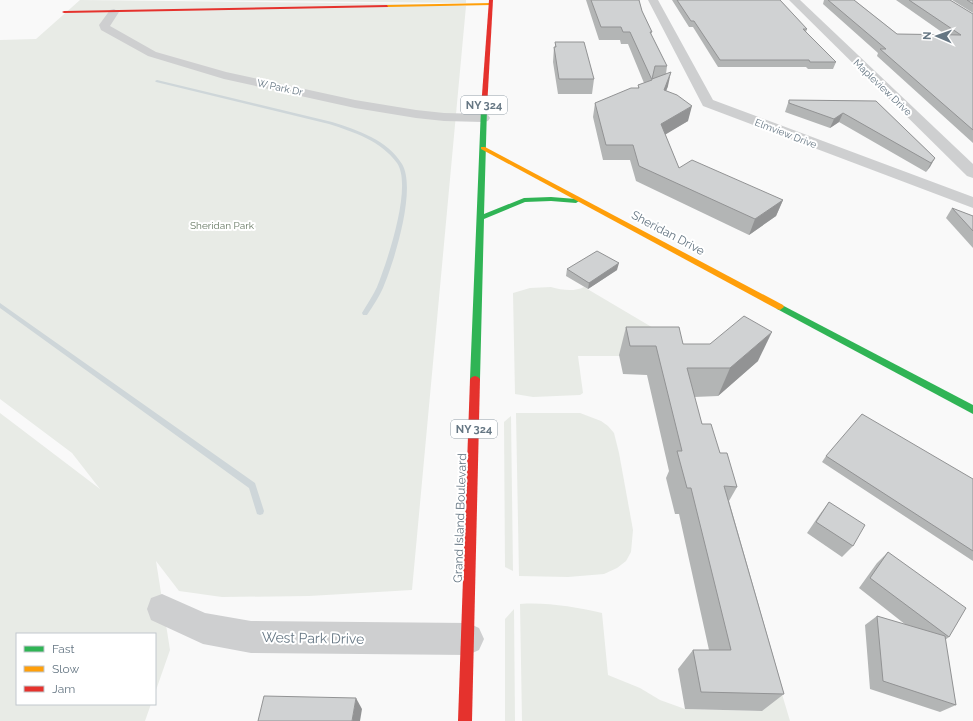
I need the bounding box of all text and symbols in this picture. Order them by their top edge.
north arrow [917,16,957,56]
text: N [921,31,934,40]
street label: Mapleview Drive [851,57,914,118]
street label: W Park Dr [256,77,304,98]
road number: NY 324 [461,96,507,114]
street label: Elmview Drive [753,117,818,150]
street label: Sheridan Drive [629,208,707,258]
park label: Sheridan Park [190,220,255,231]
road number: NY 324 [451,420,497,438]
street label: Grand Island Boulevard [451,453,469,583]
street label: West Park Drive [262,629,364,647]
legend [16,633,156,705]
text: Fast [52,642,75,656]
text: Slow [52,662,79,676]
text: Jam [52,682,75,696]

